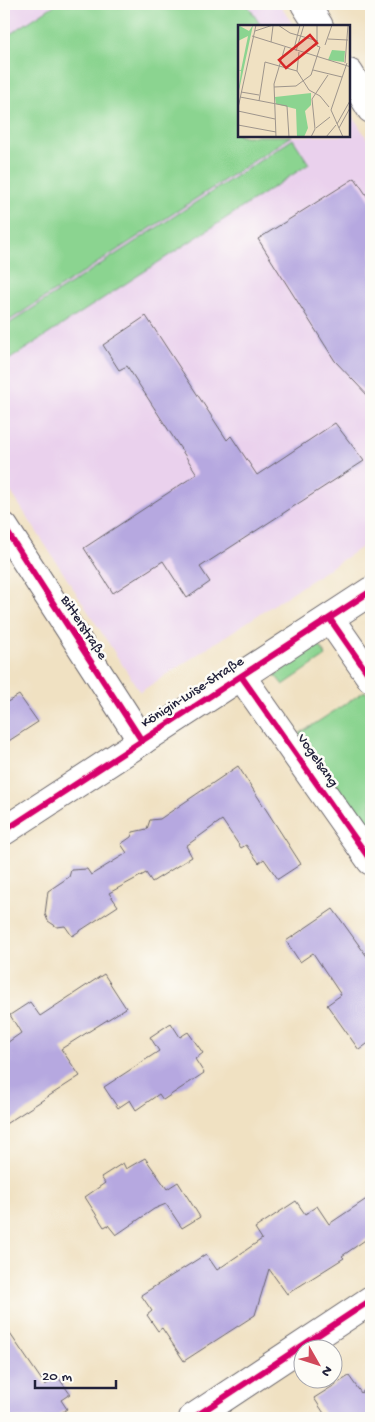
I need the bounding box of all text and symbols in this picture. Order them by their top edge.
inset map [238,25,350,138]
street label: Bitterstraße [55,592,110,664]
street label: Königin-Luise-Straße [139,653,248,733]
street label: Vogelsang [292,730,341,791]
north arrow [292,1340,342,1390]
scale bar [35,1357,116,1389]
text: N [317,1362,336,1380]
text: 20 m [42,1368,72,1386]

